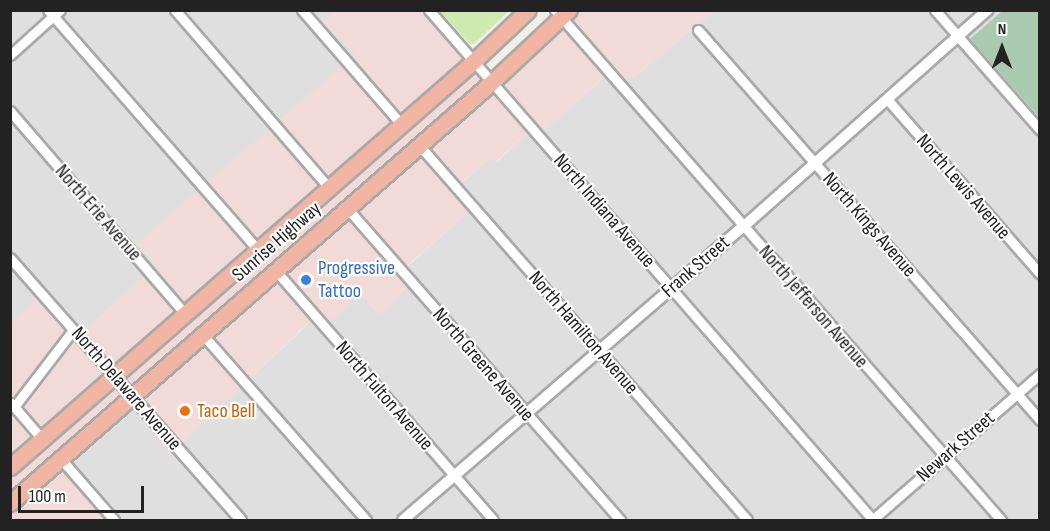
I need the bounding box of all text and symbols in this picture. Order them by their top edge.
north arrow [972,18,1032,78]
text: N [998,20,1006,39]
street label: North Lewis Avenue [911,129,1015,245]
street label: North Indiana Avenue [548,149,660,273]
street label: North Erie Avenue [50,160,146,266]
street label: North Kings Avenue [817,168,921,282]
street label: Sunrise Highway [228,197,326,287]
street label: Frank Street [657,231,735,303]
street label: North Jefferson Avenue [753,241,873,373]
place label: Progressive Tattoo [318,256,395,303]
street label: North Hamilton Avenue [523,267,643,399]
marker: Progressive Tattoo [299,273,313,287]
street label: North Greene Avenue [427,303,539,427]
street label: North Delaware Avenue [66,322,186,456]
street label: North Fulton Avenue [330,336,438,456]
place label: Taco Bell [197,399,255,423]
marker: Taco Bell [178,404,192,418]
street label: Newark Street [912,407,1000,487]
scale bar [21,474,147,512]
text: 100 m [29,486,66,507]

